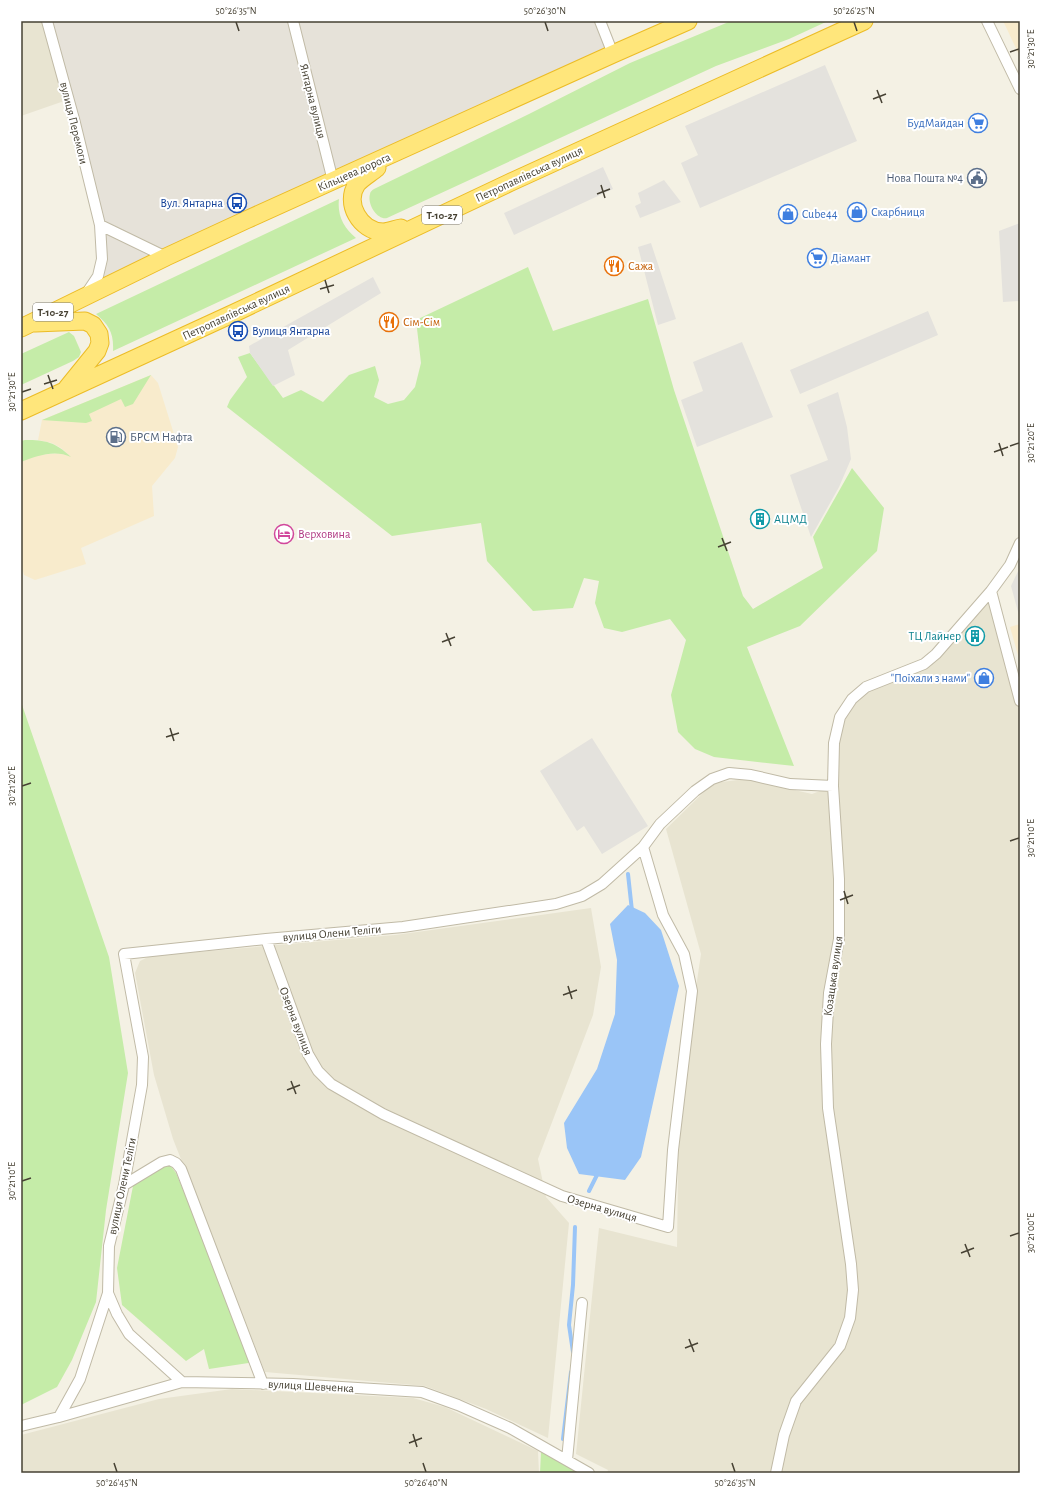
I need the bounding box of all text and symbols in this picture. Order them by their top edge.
text: 50°26'35"N [215,6,257,16]
text: 50°26'30"N [524,6,566,16]
text: 50°26'25"N [833,6,875,16]
text: 30°21'30"E [1026,29,1036,69]
street label: Янтарна вулиця [297,62,328,140]
street label: вулиця Перемоги [57,81,90,166]
supermarket icon: БудМайдан [967,112,989,134]
place label: БудМайдан [907,117,964,130]
street label: Петропавлівська вулиця [473,144,585,205]
street label: Кільцева дорога [316,150,393,193]
public building icon: Нова Пошта №4 [966,167,988,189]
place label: Нова Пошта №4 [886,172,963,184]
bus stop icon: Вул. Янтарна [226,192,248,214]
place label: Вул. Янтарна [160,197,224,210]
shop icon: Скарбниця [846,201,868,223]
shop icon: Cube44 [777,203,799,225]
road number: Т-10-27 [422,206,462,224]
place label: Скарбниця [871,206,925,218]
place label: Cube44 [802,208,838,220]
supermarket icon: Діамант [806,247,828,269]
place label: Діамант [831,252,871,264]
restaurant icon: Сажа [603,255,625,277]
place label: Сажа [628,260,654,272]
street label: Петропавлівська вулиця [180,282,292,343]
road number: Т-10-27 [33,303,73,321]
restaurant icon: Сім-Сім [378,311,400,333]
place label: Сім-Сім [403,316,440,328]
bus stop icon: Вулиця Янтарна [227,320,249,342]
place label: Вулиця Янтарна [252,325,331,338]
text: 30°21'30"E [7,372,17,412]
text: 30°21'20"E [1026,423,1036,463]
fuel station icon: БРСМ Нафта [105,426,127,448]
place label: БРСМ Нафта [130,431,193,443]
building icon: АЦМД [749,508,771,530]
place label: АЦМД [774,513,807,525]
hotel icon: Верховина [273,523,295,545]
place label: Верховина [298,528,351,540]
building icon: ТЦ Лайнер [964,625,986,647]
place label: ТЦ Лайнер [908,630,961,642]
shop icon: "Поїхали з нами" [973,667,995,689]
place label: "Поїхали з нами" [891,672,970,684]
text: 30°21'20"E [7,766,17,806]
text: 30°21'10"E [1026,819,1036,857]
street label: вулиця Олени Теліги [282,923,382,944]
street label: Козацька вулиця [821,935,846,1017]
street label: Озерна вулиця [276,985,315,1057]
street label: вулиця Олени Теліги [106,1136,139,1236]
text: 30°21'10"E [7,1162,17,1200]
street label: Озерна вулиця [565,1192,638,1225]
text: 30°21'00"E [1026,1213,1036,1253]
street label: вулиця Шевченка [268,1378,355,1395]
text: 50°26'45"N [96,1478,138,1488]
text: 50°26'40"N [404,1478,448,1488]
text: 50°26'35"N [714,1478,756,1488]

